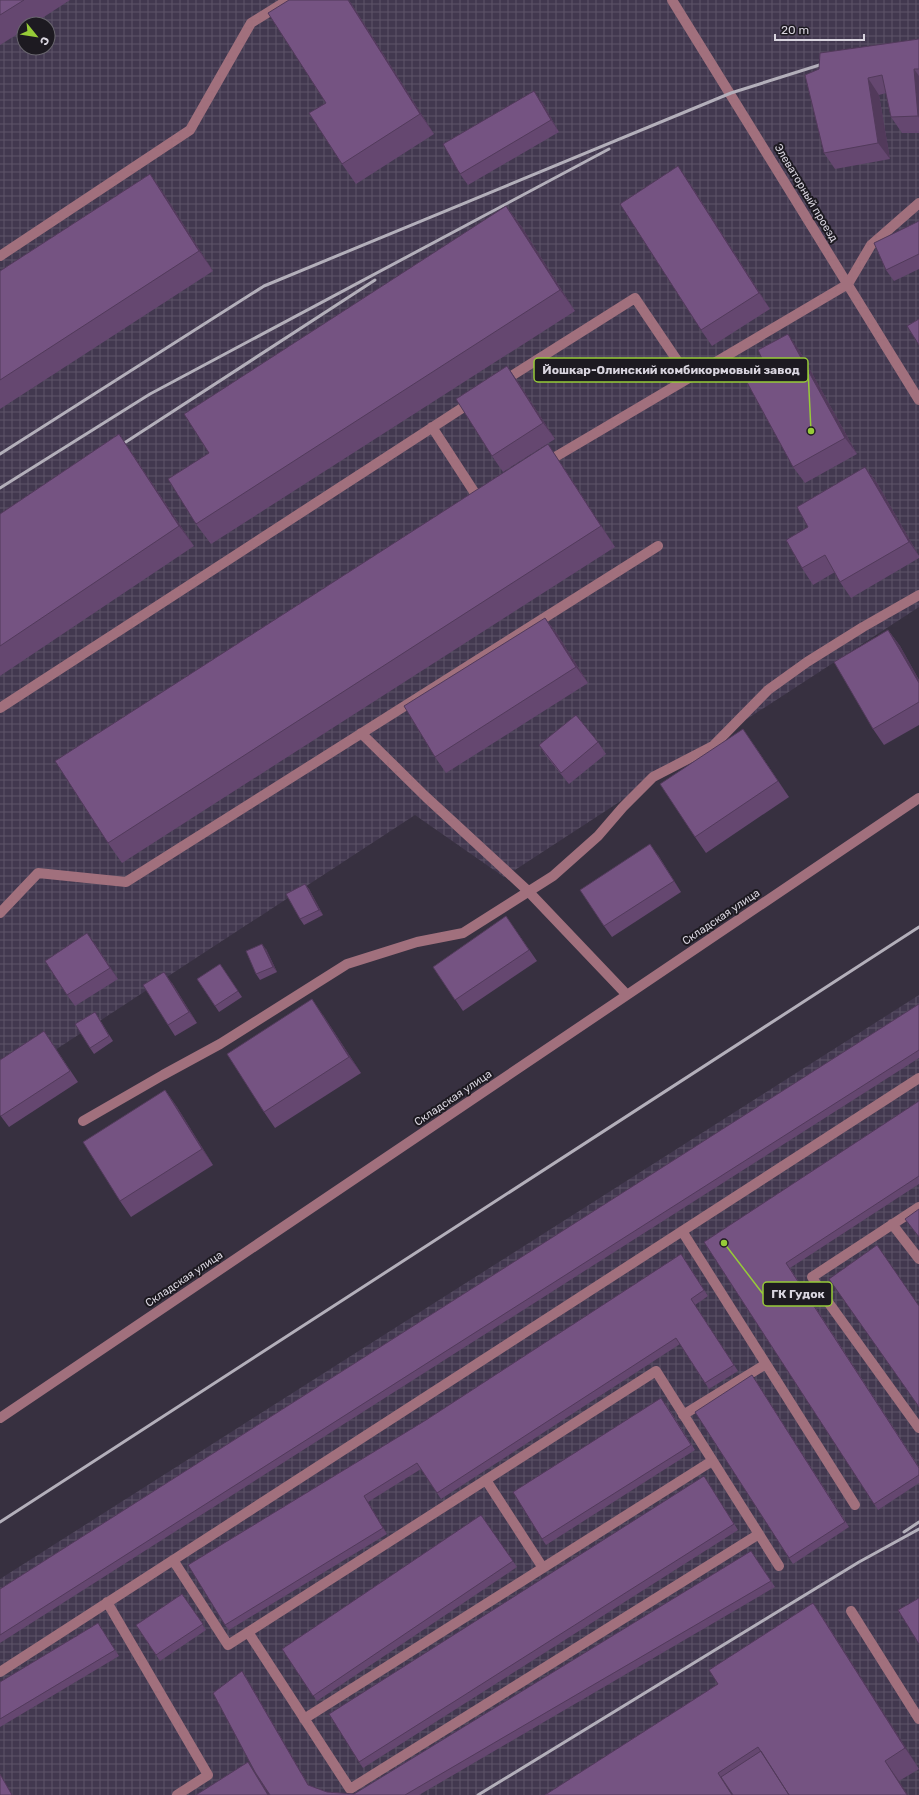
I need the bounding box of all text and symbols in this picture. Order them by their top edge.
north arrow [16,16,56,56]
scale bar [775,16,864,42]
text: 20 m [781,23,809,37]
text: С [37,34,52,48]
street label: Элеваторный проезд [772,142,841,245]
callout: Йошкар-Олинский комбикормовый завод [534,358,808,382]
text: Йошкар-Олинский комбикормовый завод [542,363,800,377]
street label: Складская улица [680,886,762,948]
street label: Складская улица [412,1067,494,1129]
street label: Складская улица [143,1248,225,1310]
callout: ГК Гудок [763,1282,832,1306]
text: ГК Гудок [771,1287,826,1301]

